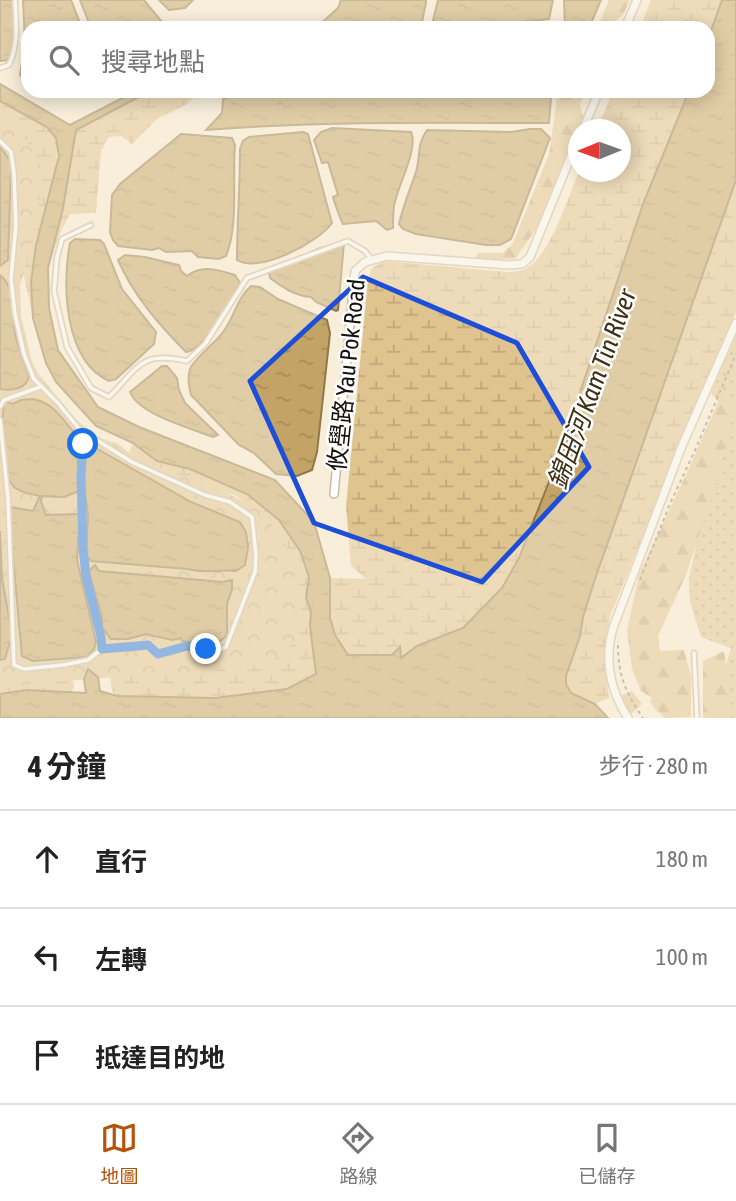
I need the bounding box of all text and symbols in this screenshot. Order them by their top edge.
search box [21,21,715,98]
icon: search [45,41,83,79]
text: 搜尋地點 [101,47,205,77]
north arrow [568,119,631,182]
street label: 攸壆路 Yau Pok Road [323,278,370,472]
water label: 錦田河 Kam Tin River [542,284,642,493]
route start [67,428,98,459]
route end [190,633,221,664]
text: 4 分鐘 [28,749,106,783]
text: 步行 · 280 m [599,753,708,779]
icon: ahead [28,840,66,878]
text: 180 m [656,846,708,872]
text: 直行 [95,847,147,877]
icon: left [28,938,66,976]
text: 100 m [656,944,708,970]
text: 左轉 [95,945,147,975]
icon: arrive [28,1036,66,1074]
text: 抵達目的地 [95,1043,225,1073]
tab: 地圖 [100,1119,139,1188]
tab: 路線 [339,1119,378,1188]
tab: 已儲存 [578,1119,636,1188]

